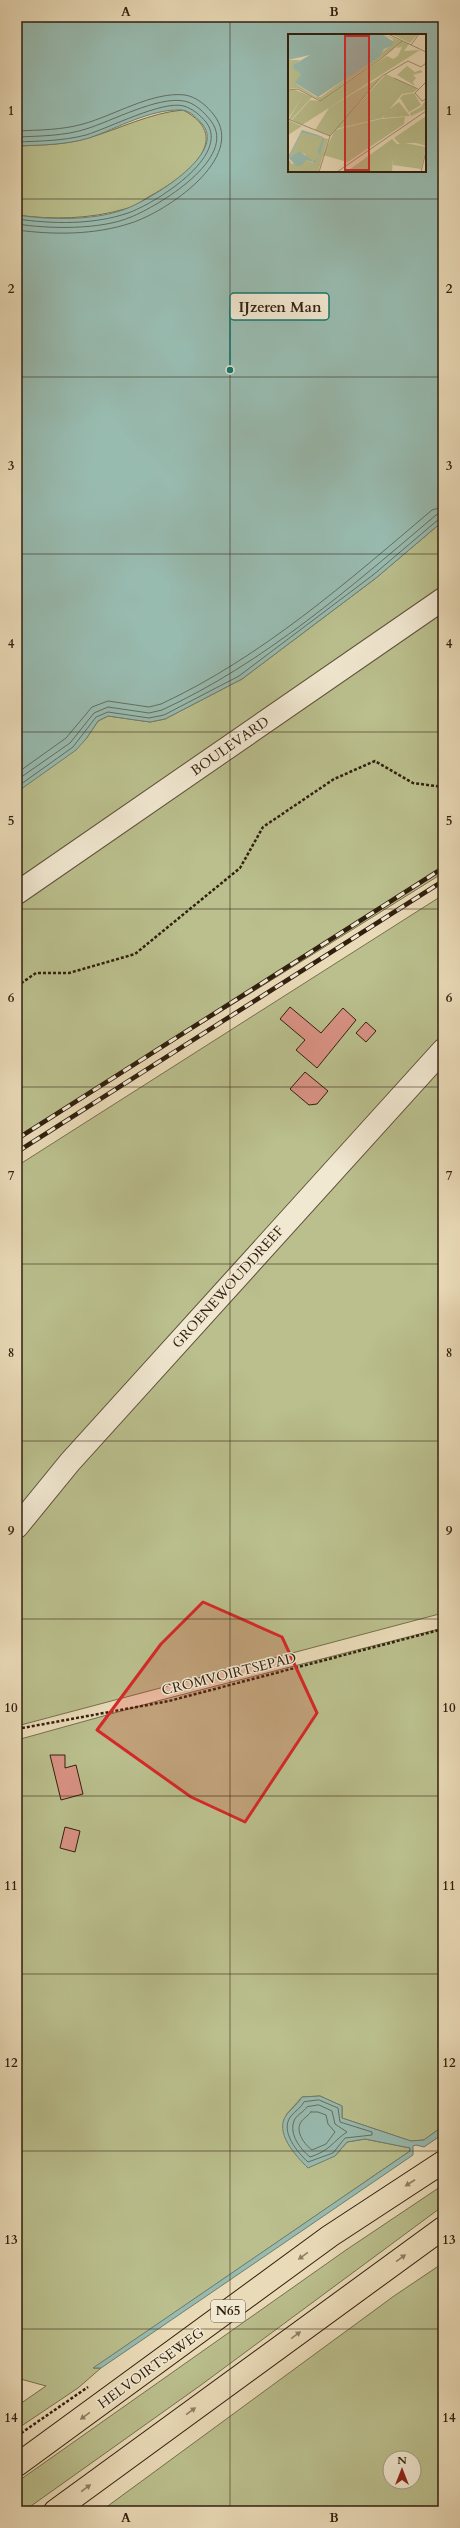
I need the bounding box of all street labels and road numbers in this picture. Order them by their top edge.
street label: BOULEVARD [187,712,273,780]
street label: GROENEWOUDDREEF [168,1222,288,1352]
street label: CROMVOIRTSEPAD [160,1648,298,1700]
road number: N65 [211,2300,245,2322]
street label: HELVOIRTSEWEG [94,2323,208,2413]

